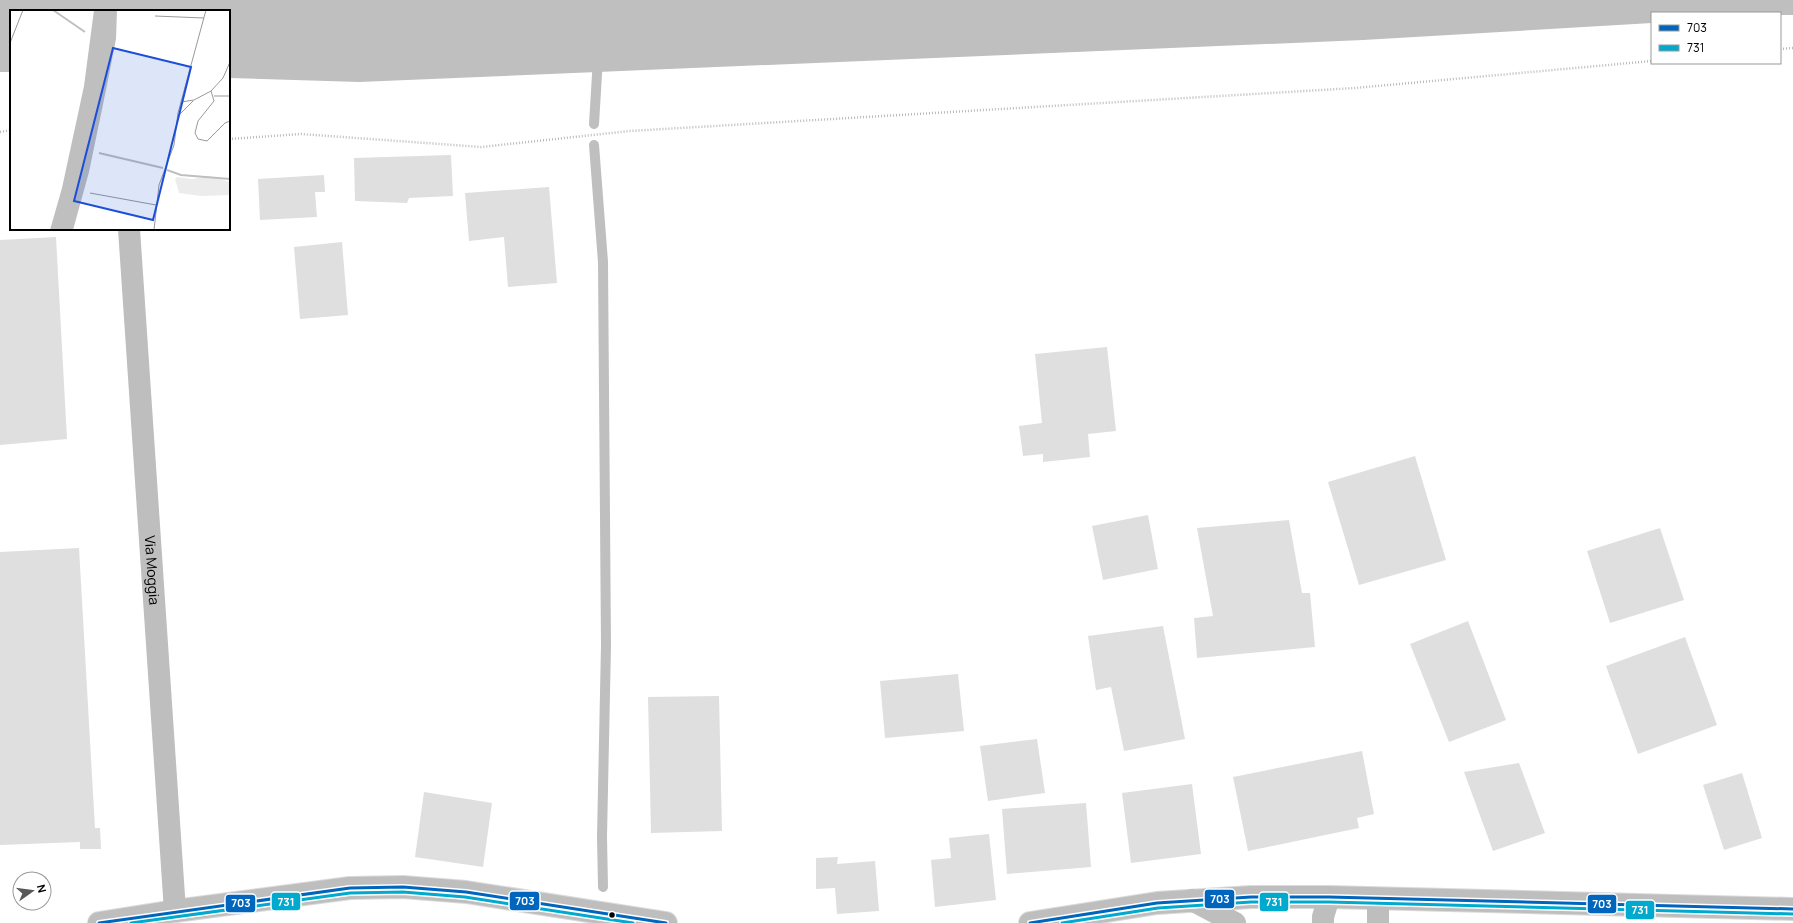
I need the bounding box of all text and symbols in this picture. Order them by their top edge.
inset map [10,10,230,230]
legend [1651,12,1781,64]
text: 703 [1687,19,1707,36]
text: 731 [1687,39,1704,56]
street label: Via Moggia [141,535,164,606]
north arrow [12,871,52,911]
text: N [34,883,50,894]
line badge: 703 [1204,889,1235,909]
line badge: 703 [509,891,540,911]
text: 703 [1210,891,1230,906]
line badge: 731 [271,892,301,911]
line badge: 731 [1259,892,1289,912]
text: 703 [515,893,535,908]
line badge: 703 [225,894,256,913]
text: 731 [277,894,295,909]
text: 731 [1265,894,1283,909]
line badge: 703 [1587,894,1617,914]
text: 703 [231,895,251,910]
text: 703 [1592,896,1612,911]
line badge: 731 [1625,900,1655,920]
text: 731 [1631,902,1649,917]
unlabelled marker [607,910,617,920]

